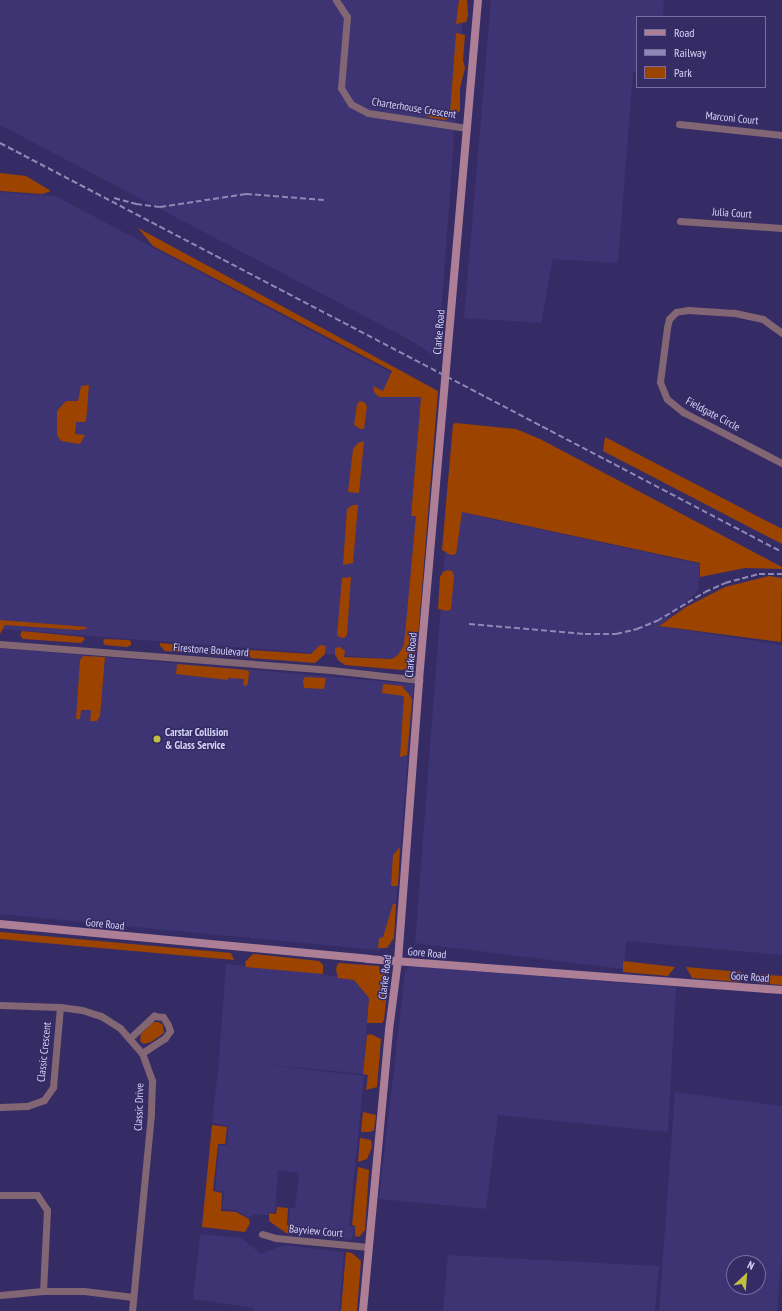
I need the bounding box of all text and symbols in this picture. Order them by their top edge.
legend [636,16,766,88]
text: Road [674,25,694,40]
text: Railway [674,45,706,60]
text: Park [674,65,692,80]
street label: Charterhouse Crescent [371,95,457,121]
street label: Marconi Court [705,109,759,127]
street label: Julia Court [712,205,752,221]
street label: Clarke Road [430,309,448,355]
street label: Fieldgate Circle [684,394,742,434]
street label: Clarke Road [402,632,420,678]
street label: Firestone Boulevard [173,641,249,659]
place label: Carstar Collision & Glass Service [165,726,228,752]
marker: Carstar Collision & Glass Service [152,734,162,744]
street label: Gore Road [85,915,125,933]
street label: Gore Road [407,945,447,961]
street label: Clarke Road [376,954,394,1000]
street label: Gore Road [730,969,770,985]
street label: Classic Crescent [34,1021,54,1083]
street label: Classic Drive [132,1083,146,1131]
street label: Bayview Court [288,1222,344,1240]
north arrow [726,1255,766,1295]
text: N [745,1258,757,1273]

